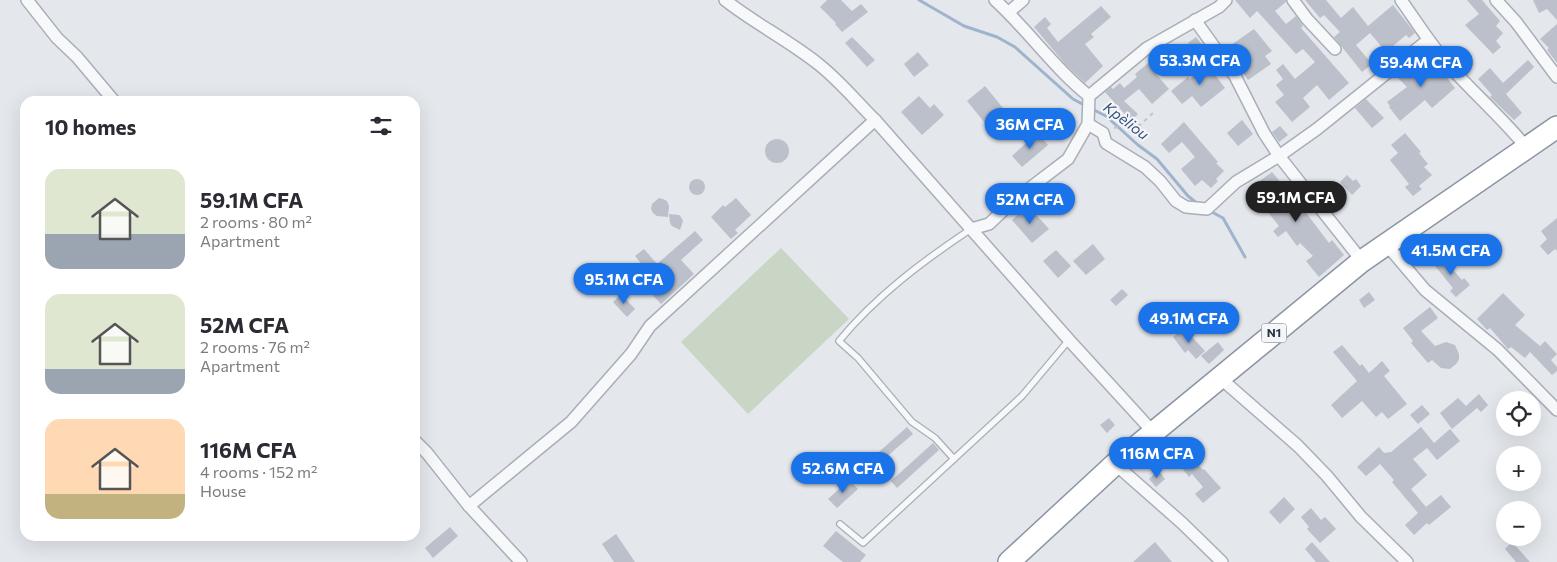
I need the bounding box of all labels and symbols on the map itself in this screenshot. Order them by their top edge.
pin: 53.3M CFA [1143,44,1257,86]
pin: 59.4M CFA [1364,46,1478,88]
water label: Kpèliou [1100,97,1153,143]
pin: 36M CFA [984,108,1076,150]
pin: 59.1M CFA [1239,180,1353,223]
pin: 52M CFA [984,182,1076,225]
pin: 41.5M CFA [1394,234,1508,276]
pin: 95.1M CFA [567,262,681,305]
pin: 49.1M CFA [1132,302,1246,344]
road number: N1 [1262,323,1286,342]
pin: 116M CFA [1105,436,1209,479]
pin: 52.6M CFA [786,452,900,494]

